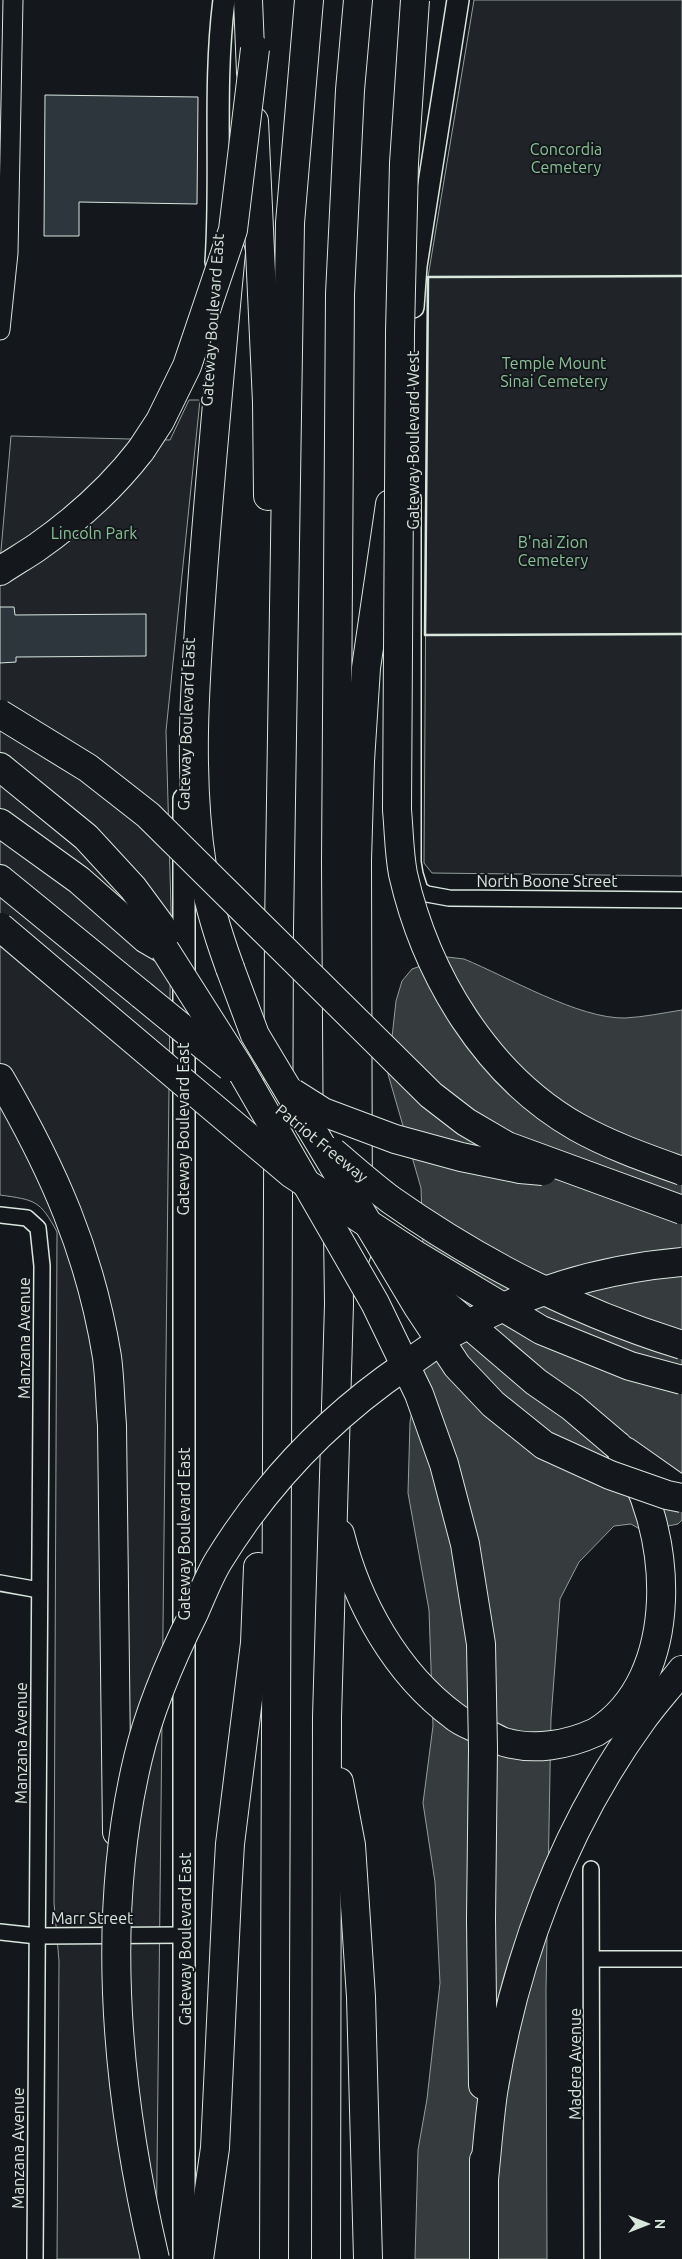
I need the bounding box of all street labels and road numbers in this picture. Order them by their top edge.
street label: Gateway Boulevard East [197,232,227,407]
street label: Gateway Boulevard West [404,350,422,530]
street label: Gateway Boulevard East [174,636,198,811]
street label: North Boone Street [476,872,618,890]
street label: Gateway Boulevard East [174,1042,192,1216]
street label: Patriot Freeway [272,1100,372,1186]
street label: Manzana Avenue [15,1277,33,1399]
street label: Gateway Boulevard East [175,1447,193,1621]
street label: Manzana Avenue [12,1682,30,1804]
street label: Gateway Boulevard East [176,1852,194,2026]
street label: Marr Street [51,1909,134,1927]
street label: Madera Avenue [566,2008,584,2120]
street label: Manzana Avenue [9,2087,27,2209]

